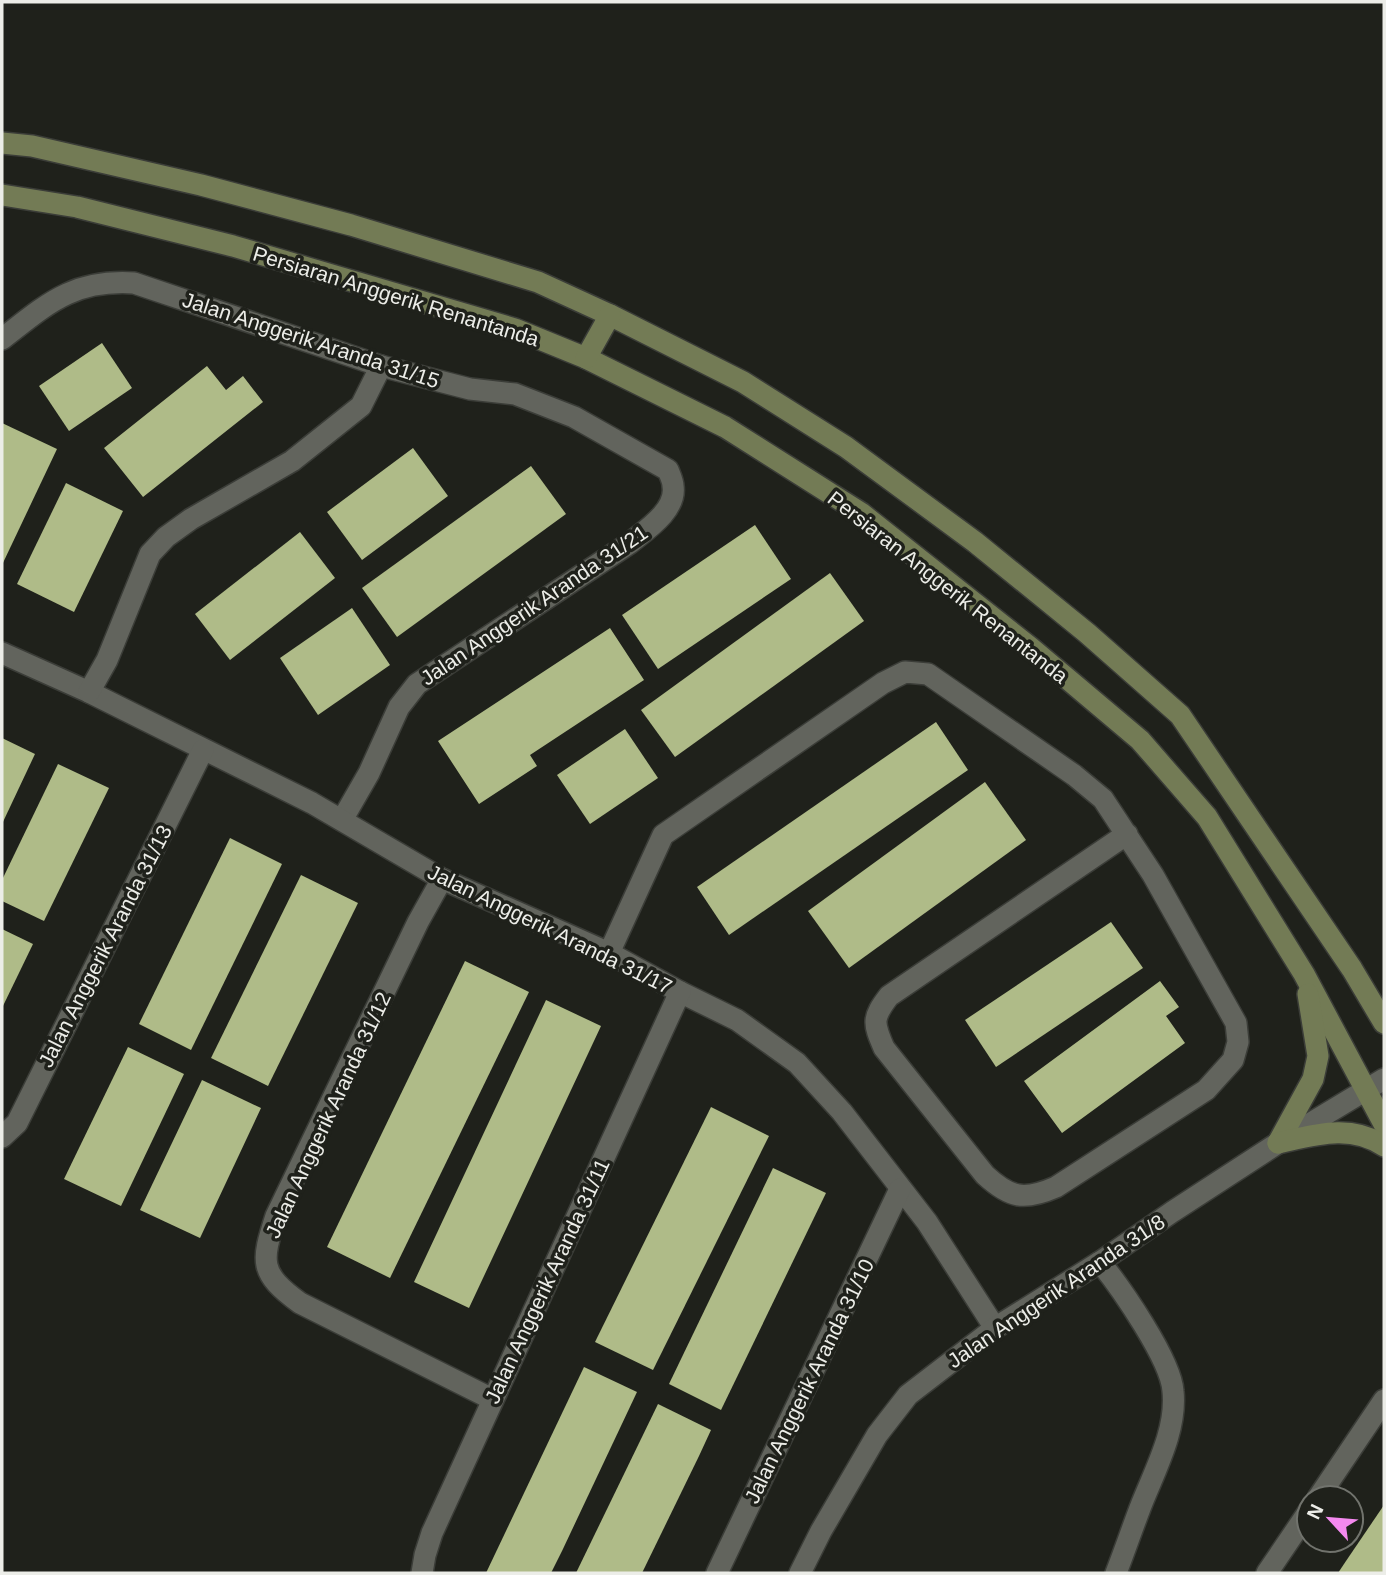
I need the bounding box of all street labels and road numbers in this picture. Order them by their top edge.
street label: Persiaran Anggerik Renantanda [250,241,542,351]
street label: Jalan Anggerik Aranda 31/15 [180,288,442,392]
street label: Persiaran Anggerik Renantanda [824,486,1073,688]
street label: Jalan Anggerik Aranda 31/21 [416,520,652,690]
street label: Jalan Anggerik Aranda 31/13 [34,821,176,1071]
street label: Jalan Anggerik Aranda 31/17 [424,860,676,998]
street label: Jalan Anggerik Aranda 31/12 [261,988,395,1242]
street label: Jalan Anggerik Aranda 31/11 [480,1155,614,1407]
street label: Jalan Anggerik Aranda 31/8 [943,1210,1169,1372]
street label: Jalan Anggerik Aranda 31/10 [740,1255,878,1507]

